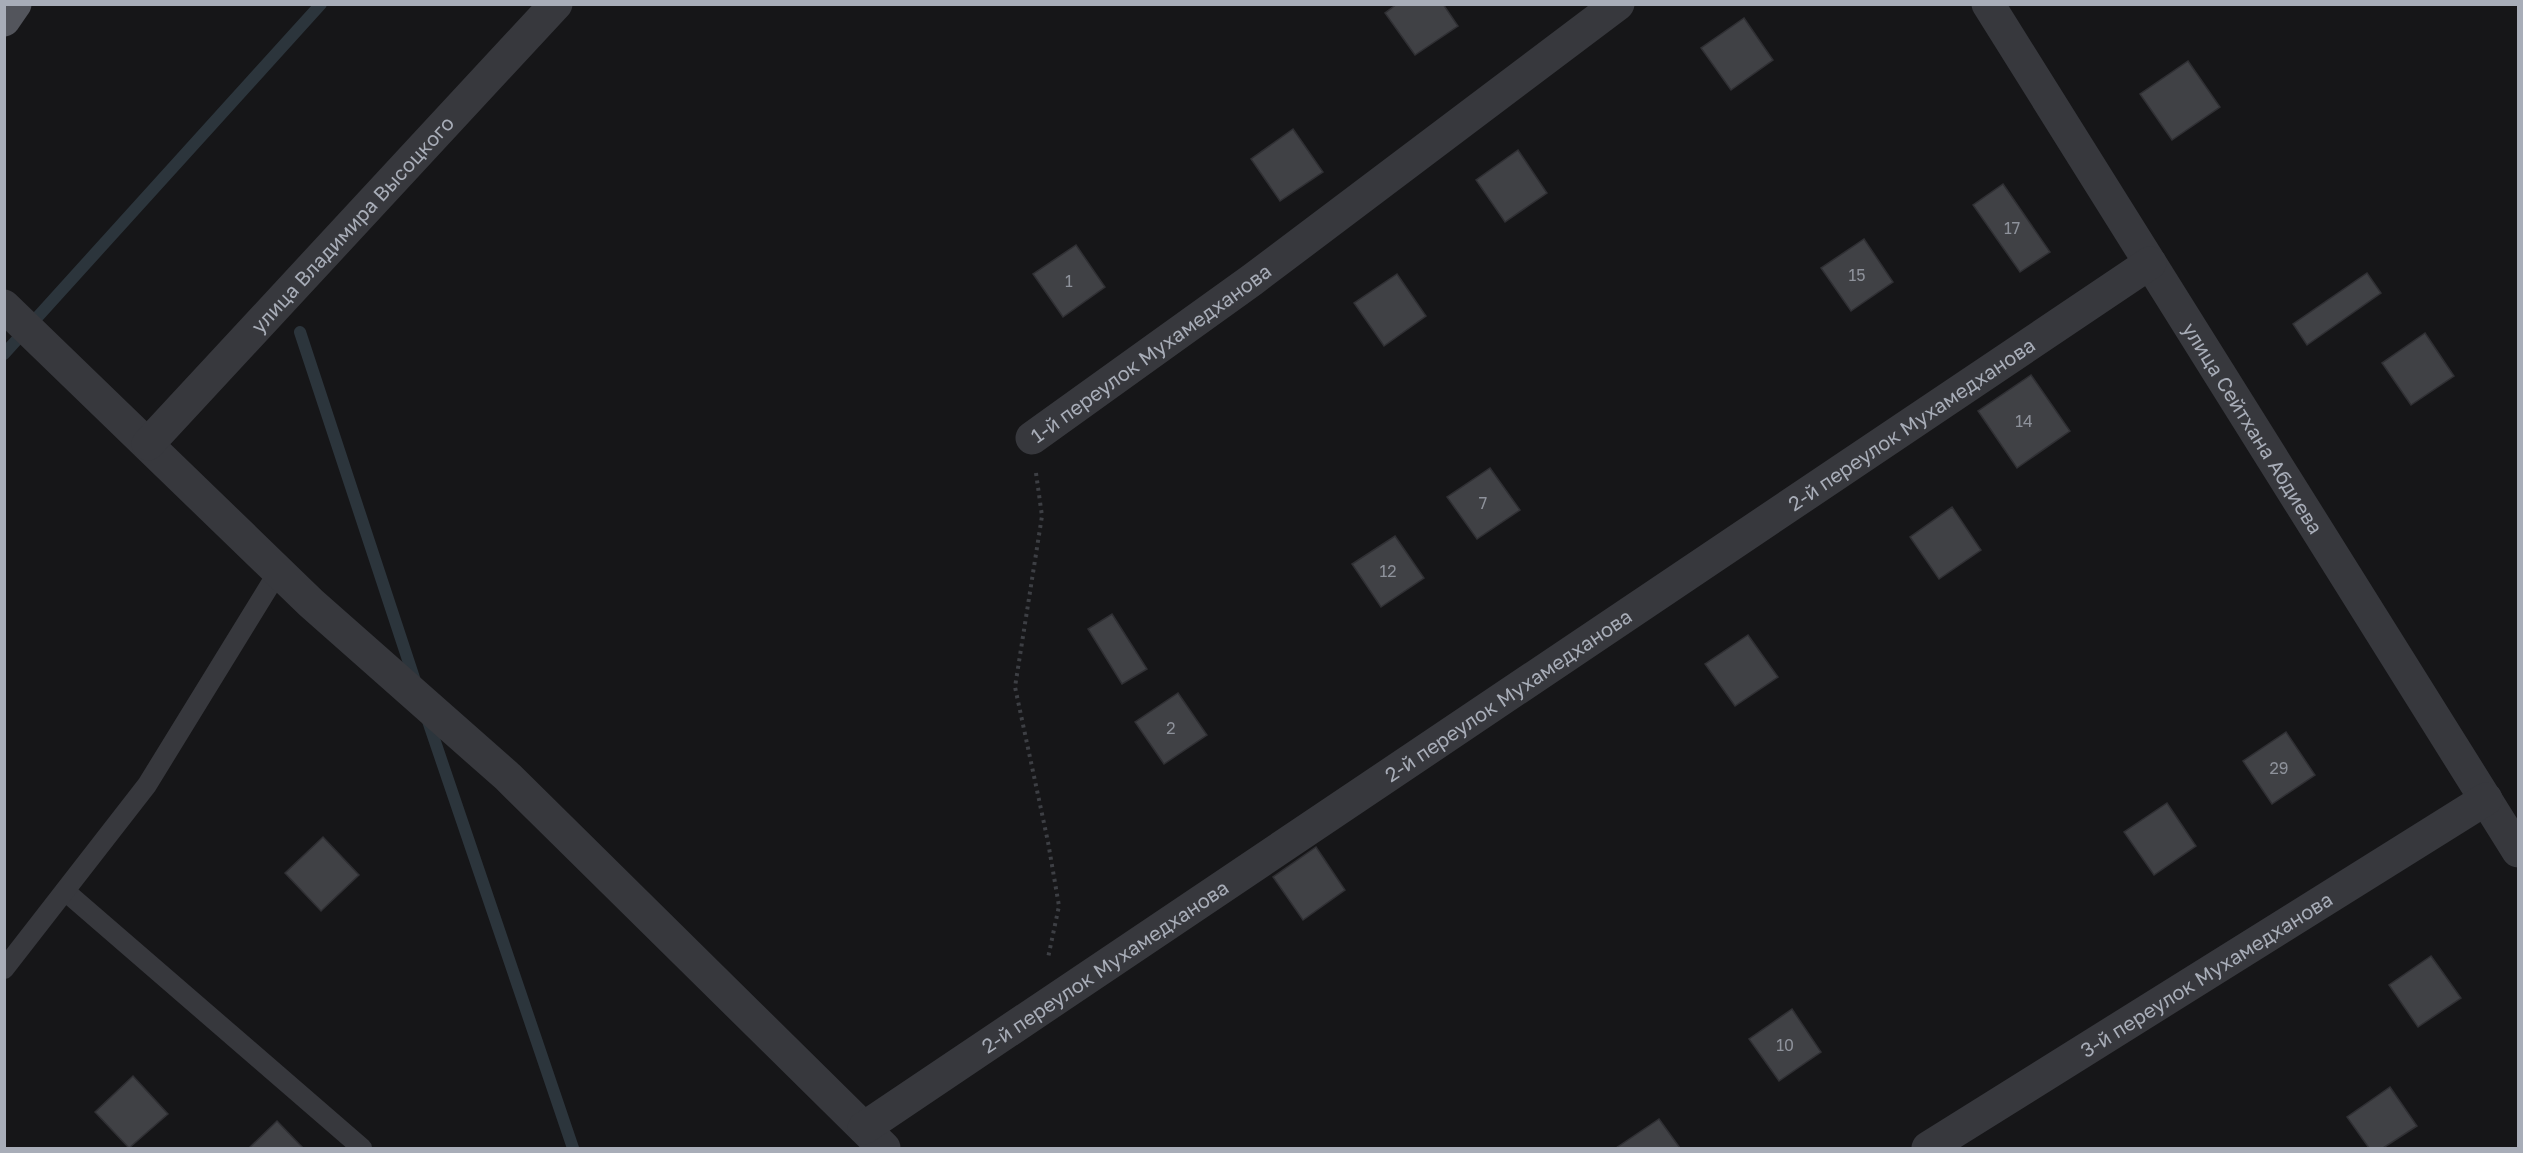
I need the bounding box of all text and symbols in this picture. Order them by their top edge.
street label: улица Владимира Высоцкого [246,111,458,337]
house number: 17 [2004,218,2020,238]
street label: 1-й переулок Мухамедханова [1026,258,1275,447]
house number: 15 [1848,265,1866,285]
house number: 1 [1065,271,1073,291]
street label: улица Сейтхана Абдиева [2178,318,2328,538]
street label: 2-й переулок Мухамедханова [1783,332,2039,515]
house number: 14 [2015,411,2033,431]
house number: 7 [1479,493,1487,513]
house number: 12 [1379,561,1397,581]
street label: 2-й переулок Мухамедханова [1380,603,1636,786]
house number: 2 [1166,718,1176,738]
house number: 29 [2270,758,2288,778]
street label: 2-й переулок Мухамедханова [977,875,1233,1058]
street label: 3-й переулок Мухамедханова [2076,886,2336,1062]
house number: 10 [1776,1035,1794,1055]

